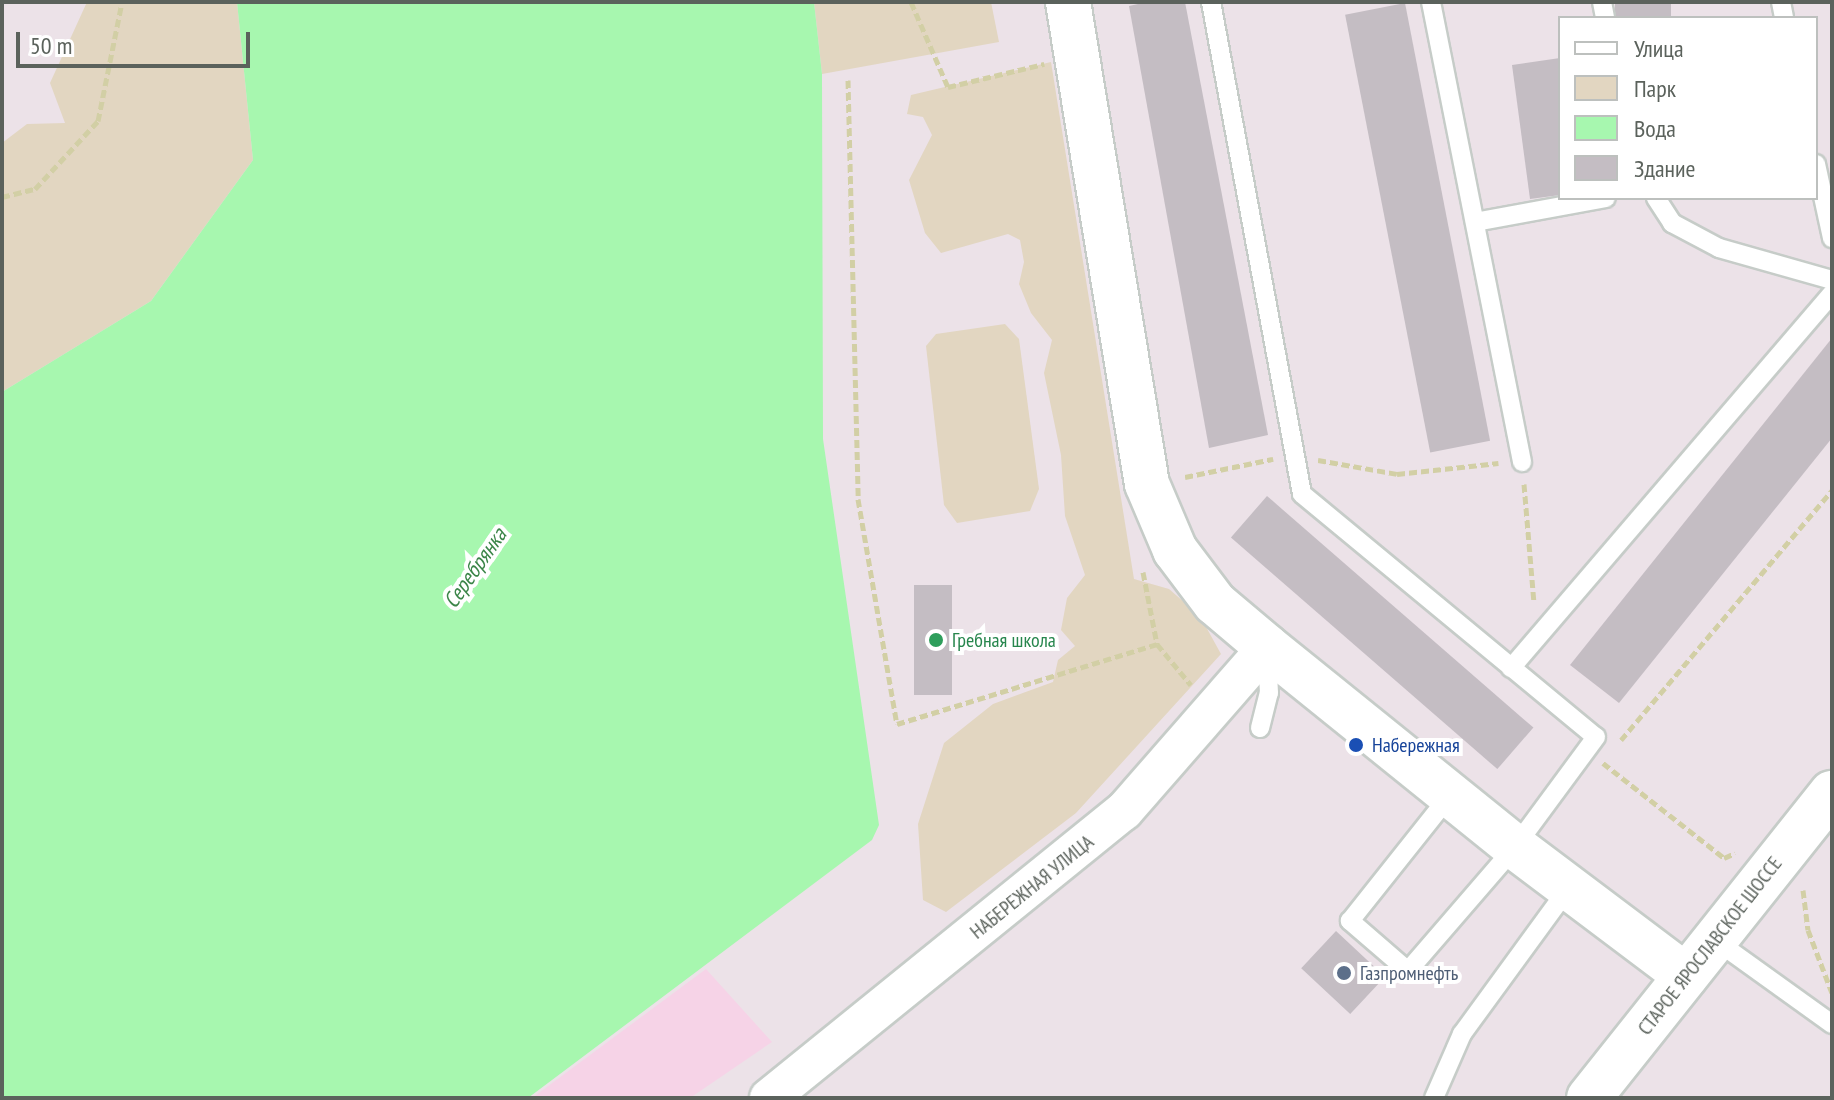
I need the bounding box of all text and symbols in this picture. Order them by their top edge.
scale bar [20,16,254,66]
legend [1558,16,1818,200]
text: 50 m [30,30,72,61]
text: Улица [1634,33,1684,64]
text: Парк [1634,73,1676,104]
text: Вода [1634,113,1676,144]
text: Здание [1634,153,1695,184]
water label: Серебрянка [438,523,512,613]
place label: Гребная школа [952,628,1056,652]
marker: Гребная школа [927,631,945,649]
place label: Набережная [1372,733,1460,757]
marker: Набережная [1347,736,1365,754]
street label: НАБЕРЕЖНАЯ УЛИЦА [965,830,1099,944]
street label: СТАРОЕ ЯРОСЛАВСКОЕ ШОССЕ [1633,852,1787,1040]
place label: Газпромнефть [1360,961,1458,985]
marker: Газпромнефть [1335,964,1353,982]

